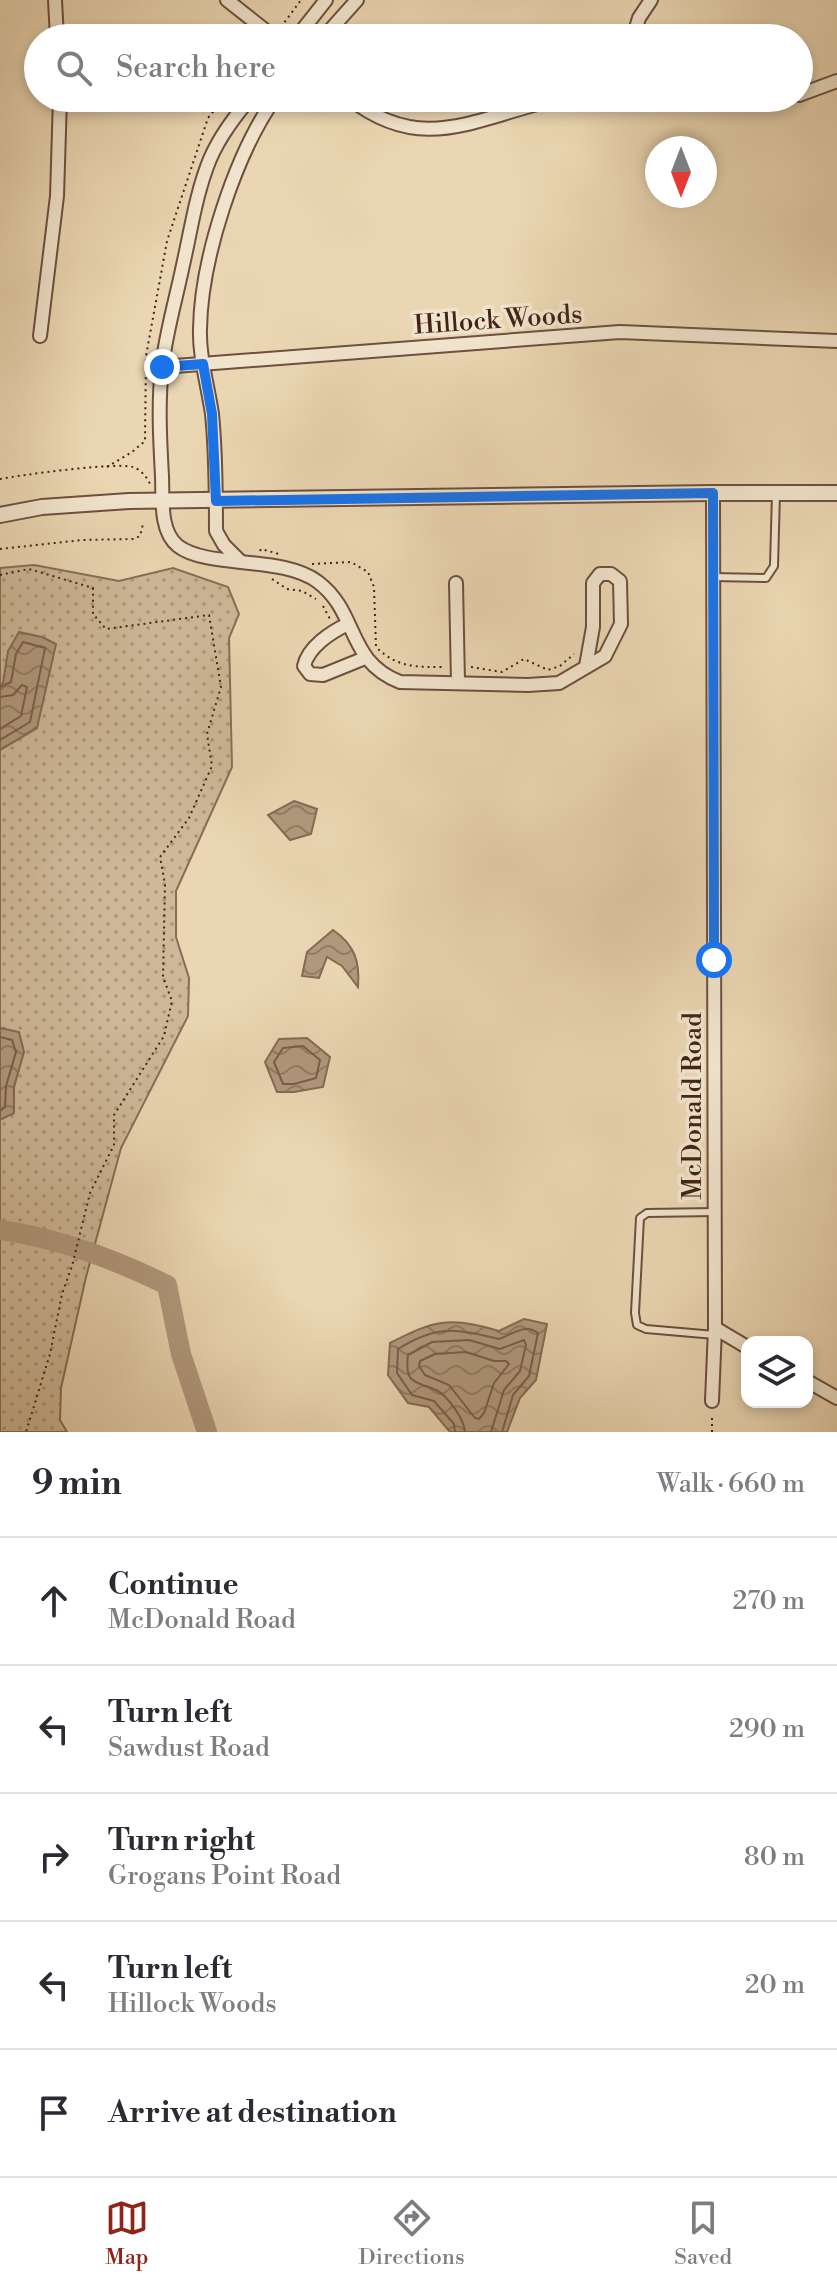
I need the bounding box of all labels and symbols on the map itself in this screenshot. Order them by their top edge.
north arrow [645,136,717,208]
street label: Hillock Woods [413,298,583,342]
route end [144,349,180,385]
route start [696,942,732,978]
street label: McDonald Road [677,1012,709,1200]

